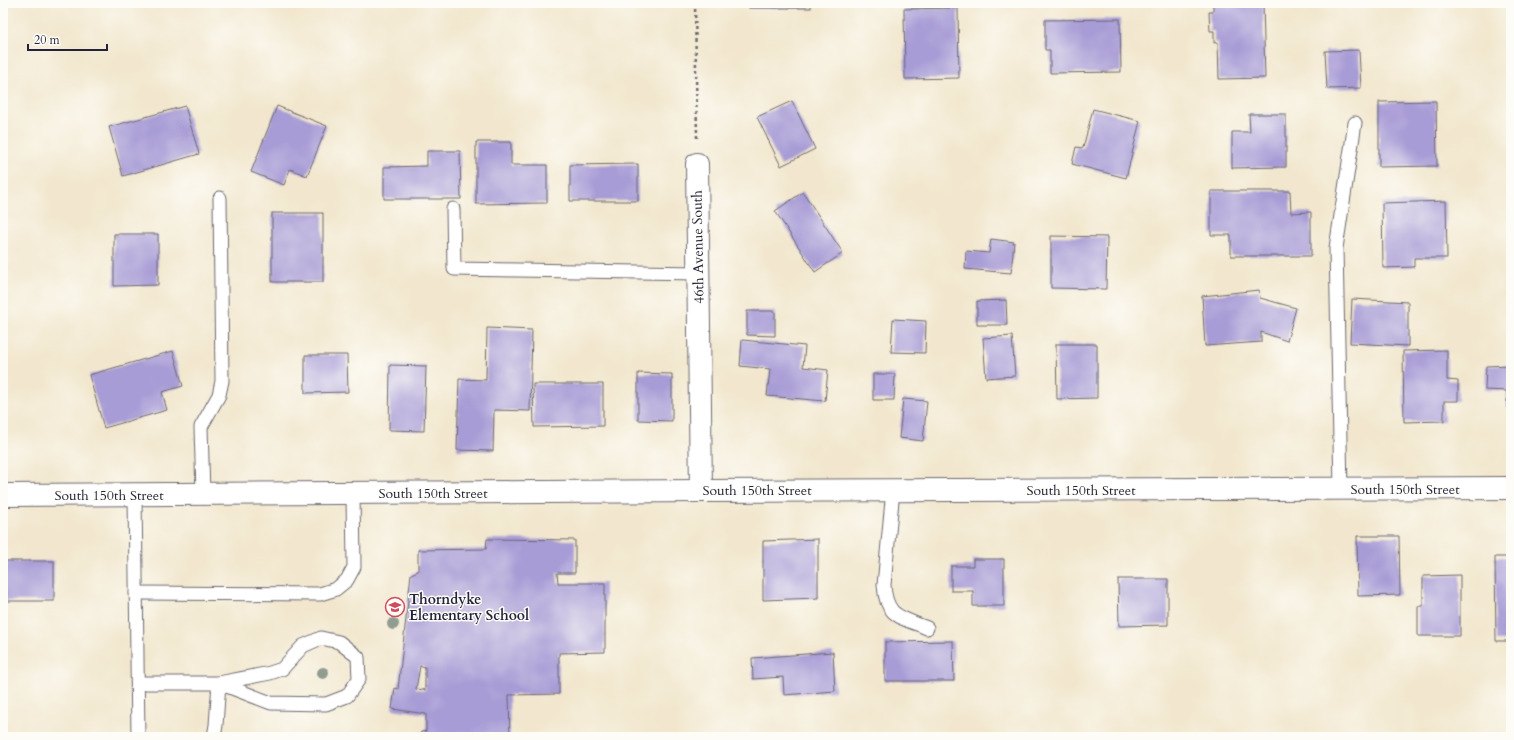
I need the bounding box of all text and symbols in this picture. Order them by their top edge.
scale bar [28,26,107,52]
text: 20 m [34,32,61,48]
street label: 46th Avenue South [688,190,708,304]
street label: South 150th Street [1350,480,1460,499]
street label: South 150th Street [702,481,812,500]
street label: South 150th Street [1026,481,1136,500]
street label: South 150th Street [378,484,488,503]
street label: South 150th Street [54,486,164,505]
place label: Thorndyke Elementary School [409,590,529,625]
school or university icon: Thorndyke Elementary School [384,596,406,618]

